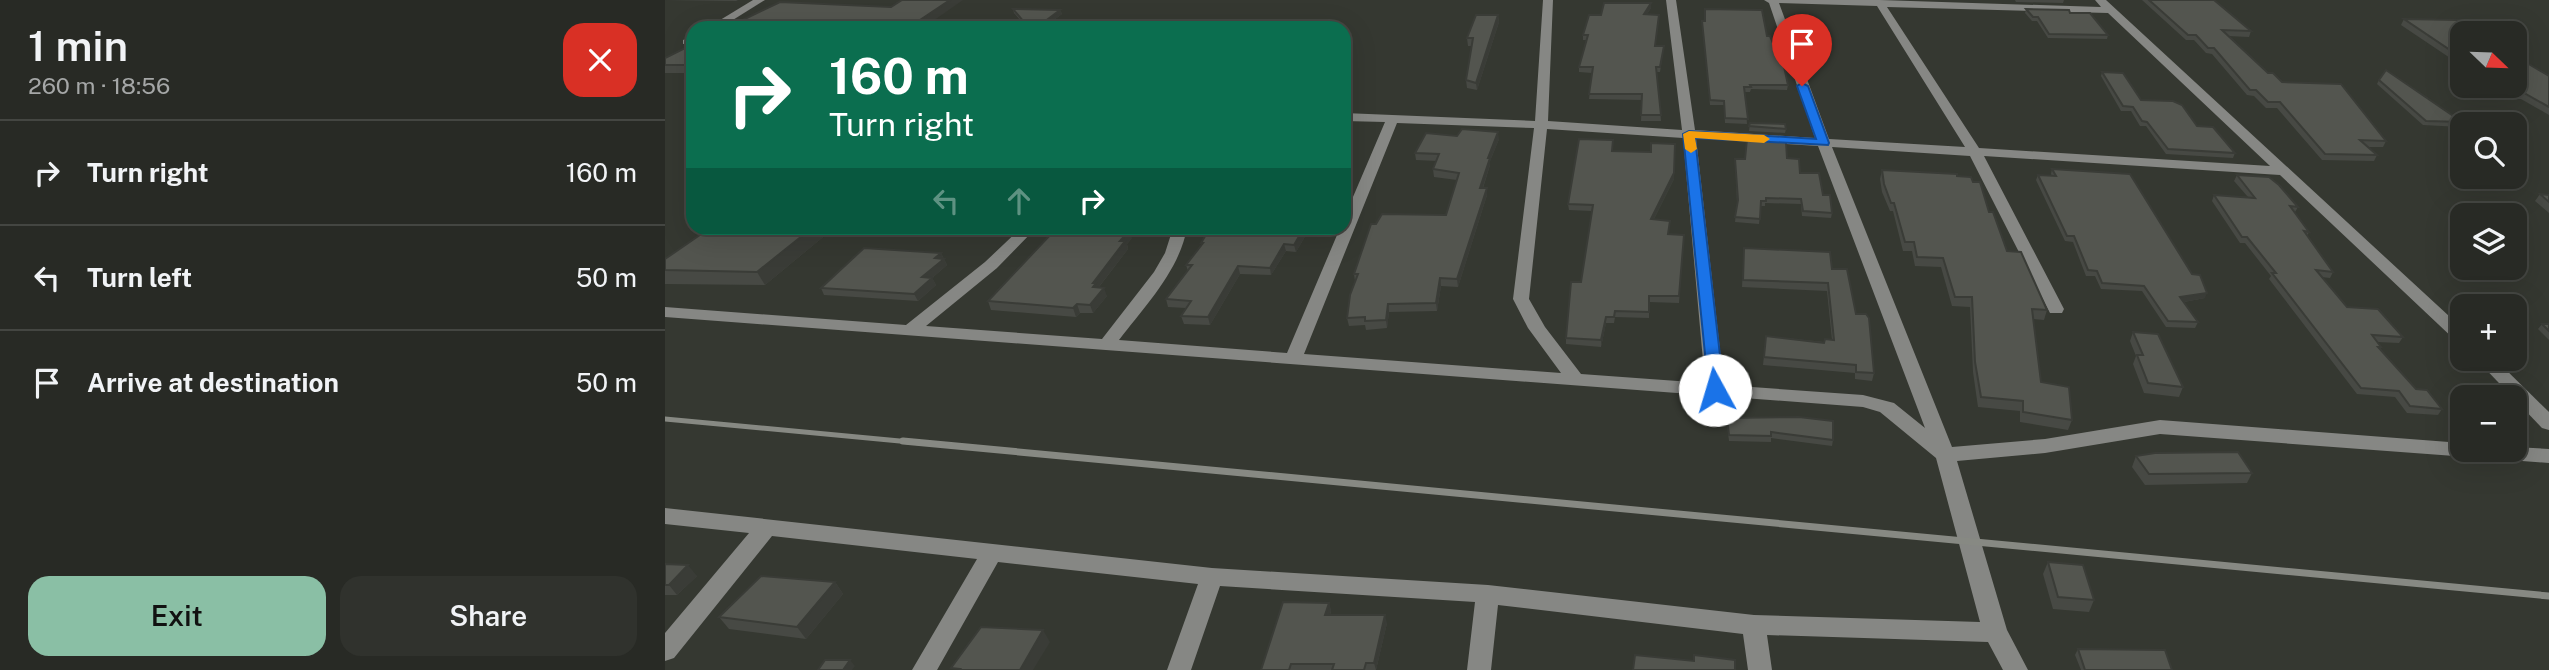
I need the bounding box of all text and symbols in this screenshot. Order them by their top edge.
pin [1772,14,1832,86]
text: 1 min [28,21,128,70]
north arrow [2450,21,2527,98]
map controls [2450,21,2527,462]
button: close [563,23,637,97]
icon: arrive [1783,25,1821,63]
text: 160 m [829,47,969,105]
icon: right [714,49,805,140]
text: 260 m · 18:56 [28,72,170,99]
text: Turn right [829,106,974,143]
button: search [2450,112,2527,189]
icon: right [28,154,66,192]
text: Turn right [87,157,209,188]
text: 160 m [566,157,637,188]
icon: left [927,182,965,220]
icon: ahead [1000,182,1038,220]
icon: right [1073,182,1111,220]
button: layers [2450,203,2527,280]
icon: left [28,259,66,297]
text: Turn left [87,262,192,293]
text: 50 m [576,262,637,293]
button: + [2450,294,2527,371]
position arrow [1678,353,1752,427]
icon: arrive [28,364,66,402]
text: Arrive at destination [87,367,339,398]
text: 50 m [576,367,637,398]
button: − [2450,385,2527,462]
button: Exit [28,576,326,656]
button: Share [340,576,637,656]

